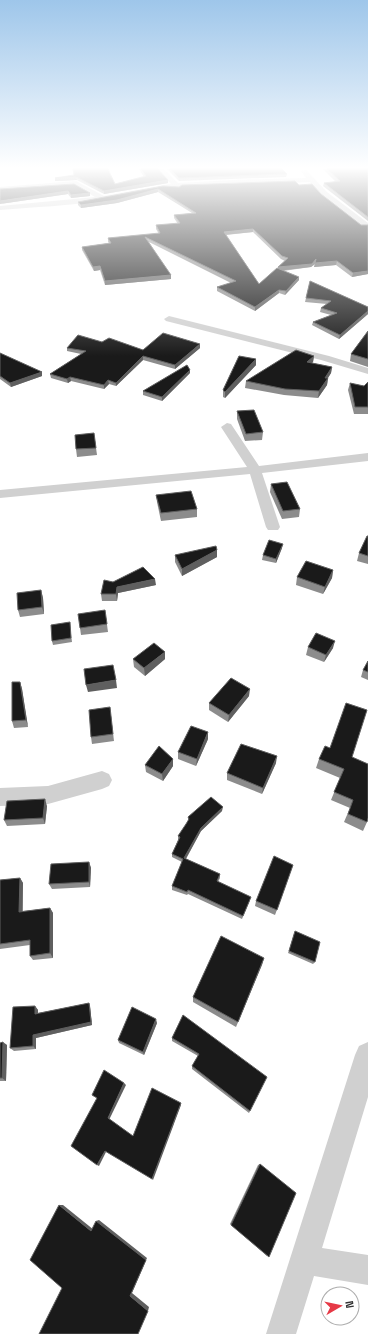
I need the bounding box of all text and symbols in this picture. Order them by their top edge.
north arrow [320,1286,360,1326]
text: N [342,1300,357,1309]

